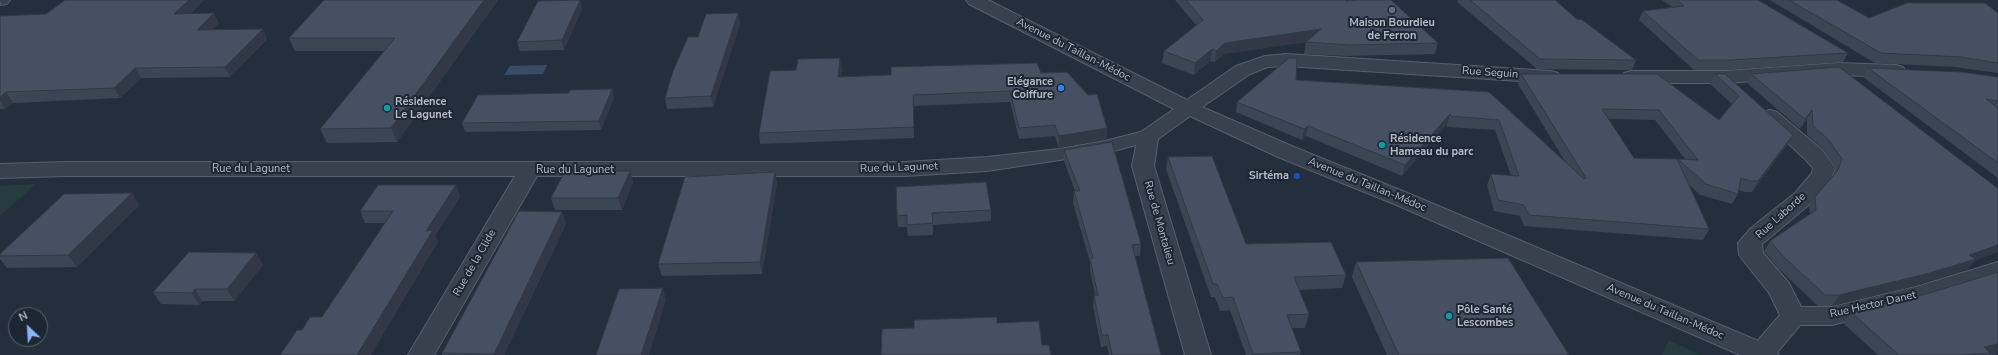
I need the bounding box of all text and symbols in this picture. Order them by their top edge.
marker: Maison Bourdieu de Ferron [1387,5,1397,15]
street label: Avenue du Taillan-Médoc [1014,16,1132,84]
place label: Maison Bourdieu de Ferron [1349,16,1435,42]
street label: Rue Seguin [1461,64,1519,82]
place label: Elégance Coiffure [1007,75,1053,101]
marker: Elégance Coiffure [1056,83,1066,93]
place label: Résidence Le Lagunet [395,95,452,121]
marker: Résidence Le Lagunet [382,103,392,113]
place label: Résidence Hameau du parc [1390,132,1473,158]
marker: Résidence Hameau du parc [1377,140,1387,150]
street label: Avenue du Taillan-Médoc [1306,155,1428,215]
street label: Rue du Lagunet [860,160,938,176]
street label: Rue du Lagunet [212,162,290,176]
street label: Rue du Lagunet [536,163,614,177]
place label: Sirtéma [1249,169,1289,183]
marker: Sirtéma [1292,171,1302,181]
street label: Rue de Montalieu [1141,180,1177,266]
street label: Rue Laborde [1753,190,1809,242]
street label: Rue de la Clide [451,227,499,299]
street label: Avenue du Taillan-Médoc [1604,281,1726,343]
street label: Rue Hector Danet [1829,289,1917,321]
place label: Pôle Santé Lescombes [1457,303,1513,329]
north arrow [8,307,48,347]
text: N [16,308,30,325]
marker: Pôle Santé Lescombes [1444,311,1454,321]

